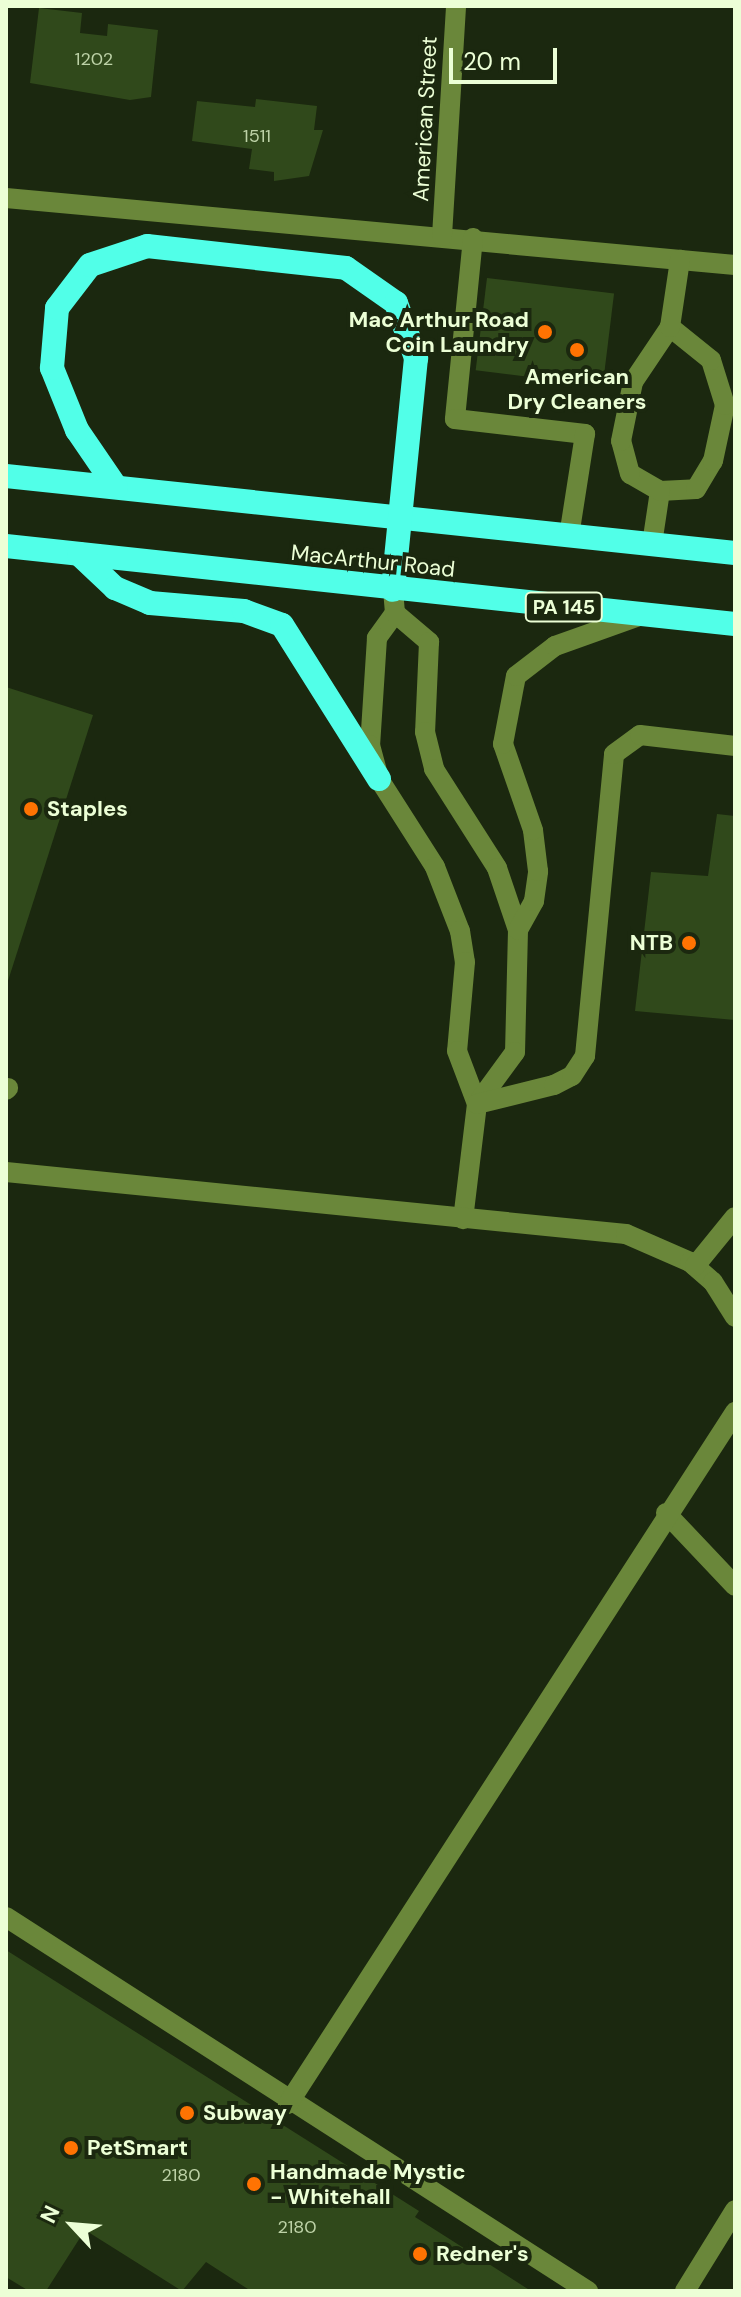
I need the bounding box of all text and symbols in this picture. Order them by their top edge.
scale bar [453,32,561,82]
street label: American Street [407,36,443,202]
text: 20 m [463,46,521,77]
house number: 1202 [75,48,113,70]
house number: 1511 [243,125,271,147]
place label: Mac Arthur Road Coin Laundry [349,306,529,358]
marker: Mac Arthur Road Coin Laundry [536,323,554,341]
marker: American Dry Cleaners [568,341,586,359]
place label: American Dry Cleaners [508,363,646,414]
street label: MacArthur Road [290,539,456,583]
road number: PA 145 [524,591,604,623]
place label: Staples [47,796,128,822]
marker: Staples [22,800,40,818]
place label: NTB [630,930,673,956]
marker: NTB [680,934,698,952]
place label: Subway [203,2100,287,2126]
marker: Subway [178,2104,196,2122]
place label: PetSmart [87,2135,188,2161]
marker: PetSmart [62,2139,80,2157]
place label: Handmade Mystic - Whitehall [270,2158,466,2210]
house number: 2180 [161,2164,201,2186]
marker: Handmade Mystic - Whitehall [245,2175,263,2193]
north arrow [32,2185,112,2265]
text: N [33,2201,67,2228]
house number: 2180 [277,2216,317,2238]
place label: Redner's [436,2241,529,2267]
marker: Redner's [411,2245,429,2263]

